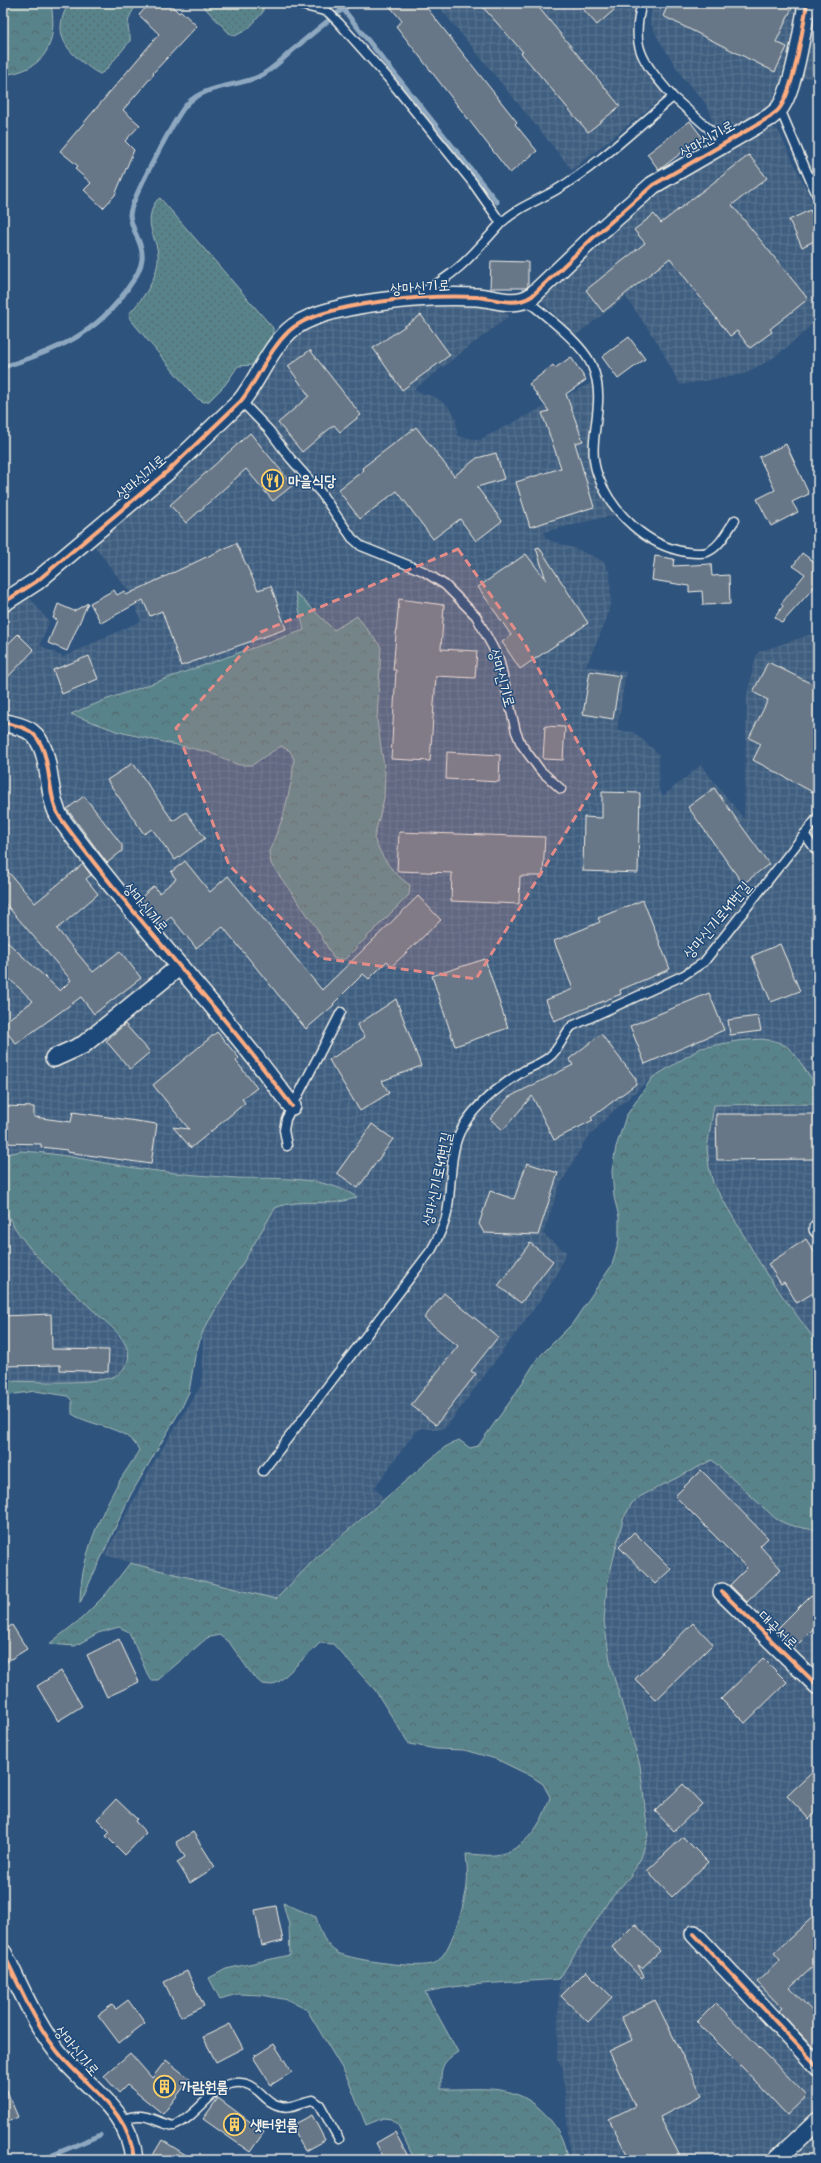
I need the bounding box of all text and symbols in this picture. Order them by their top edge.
street label: 상마신기로 [675,114,738,163]
street label: 상마신기로 [389,274,451,299]
street label: 상마신기로 [111,449,170,504]
restaurant icon: 마을식당 [260,468,286,494]
place label: 마을식당 [288,470,336,491]
street label: 상마신기로 [484,646,521,710]
street label: 상마신기로41번길 [678,876,755,963]
street label: 상마신기로 [119,878,174,938]
street label: 상마신기로41번길 [416,1130,457,1228]
street label: 대곶서로 [754,1605,803,1654]
street label: 상마신기로 [50,2021,105,2081]
building icon: 가람원룸 [151,2074,177,2100]
place label: 가람원룸 [180,2076,228,2097]
building icon: 샛터원룸 [221,2112,247,2138]
place label: 샛터원룸 [250,2114,298,2135]

